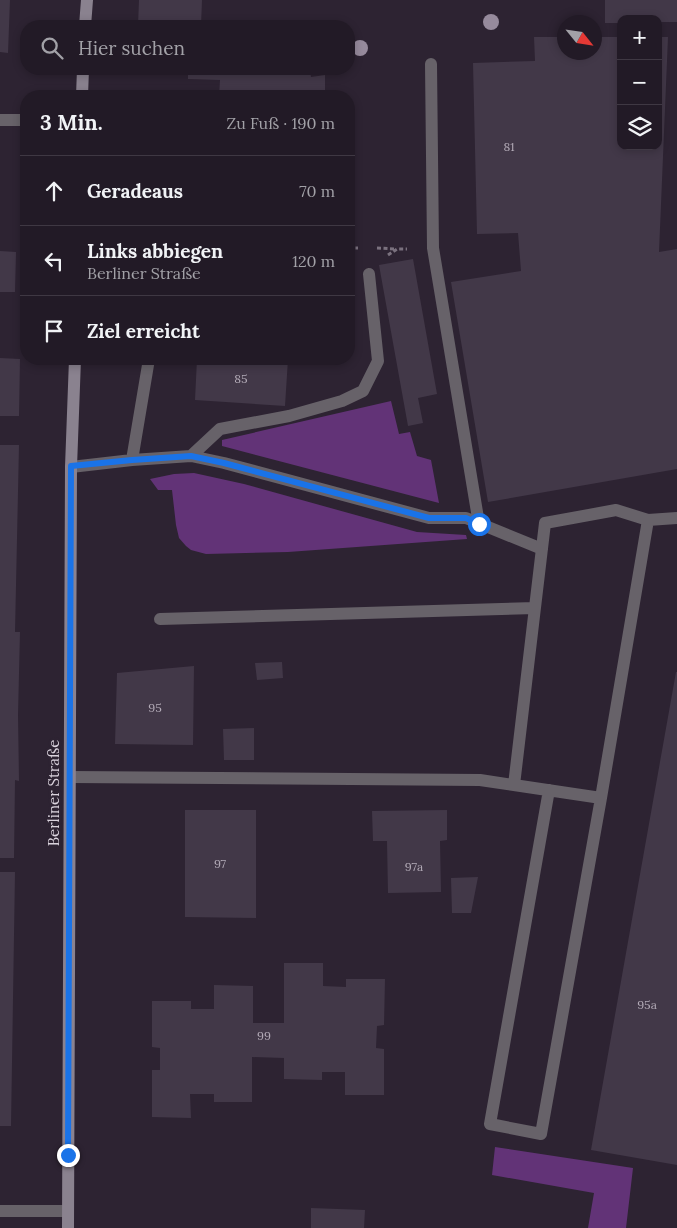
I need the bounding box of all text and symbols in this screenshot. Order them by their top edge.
north arrow [557,15,602,60]
map controls [617,15,662,150]
button: + [617,15,662,60]
search box [20,20,355,75]
icon: search [38,34,66,62]
text: Hier suchen [78,36,185,60]
button: − [617,60,662,105]
button: layers [617,105,662,150]
text: 3 Min. [40,109,103,136]
text: Zu Fuß · 190 m [226,113,335,133]
house number: 81 [503,139,515,154]
icon: ahead [40,177,68,205]
text: Geradeaus [87,179,183,203]
text: 70 m [299,181,335,201]
text: Links abbiegen [87,239,223,263]
icon: left [40,247,68,275]
text: 120 m [292,251,335,271]
text: Berliner Straße [87,263,201,283]
icon: arrive [40,317,68,345]
text: Ziel erreicht [87,319,200,343]
house number: 85 [234,371,248,386]
route start [468,513,491,536]
house number: 95 [148,700,162,715]
street label: Berliner Straße [44,740,63,846]
house number: 97 [214,856,227,871]
house number: 97a [405,859,423,874]
house number: 95a [637,997,657,1012]
house number: 99 [257,1028,271,1043]
route end [57,1144,80,1167]

